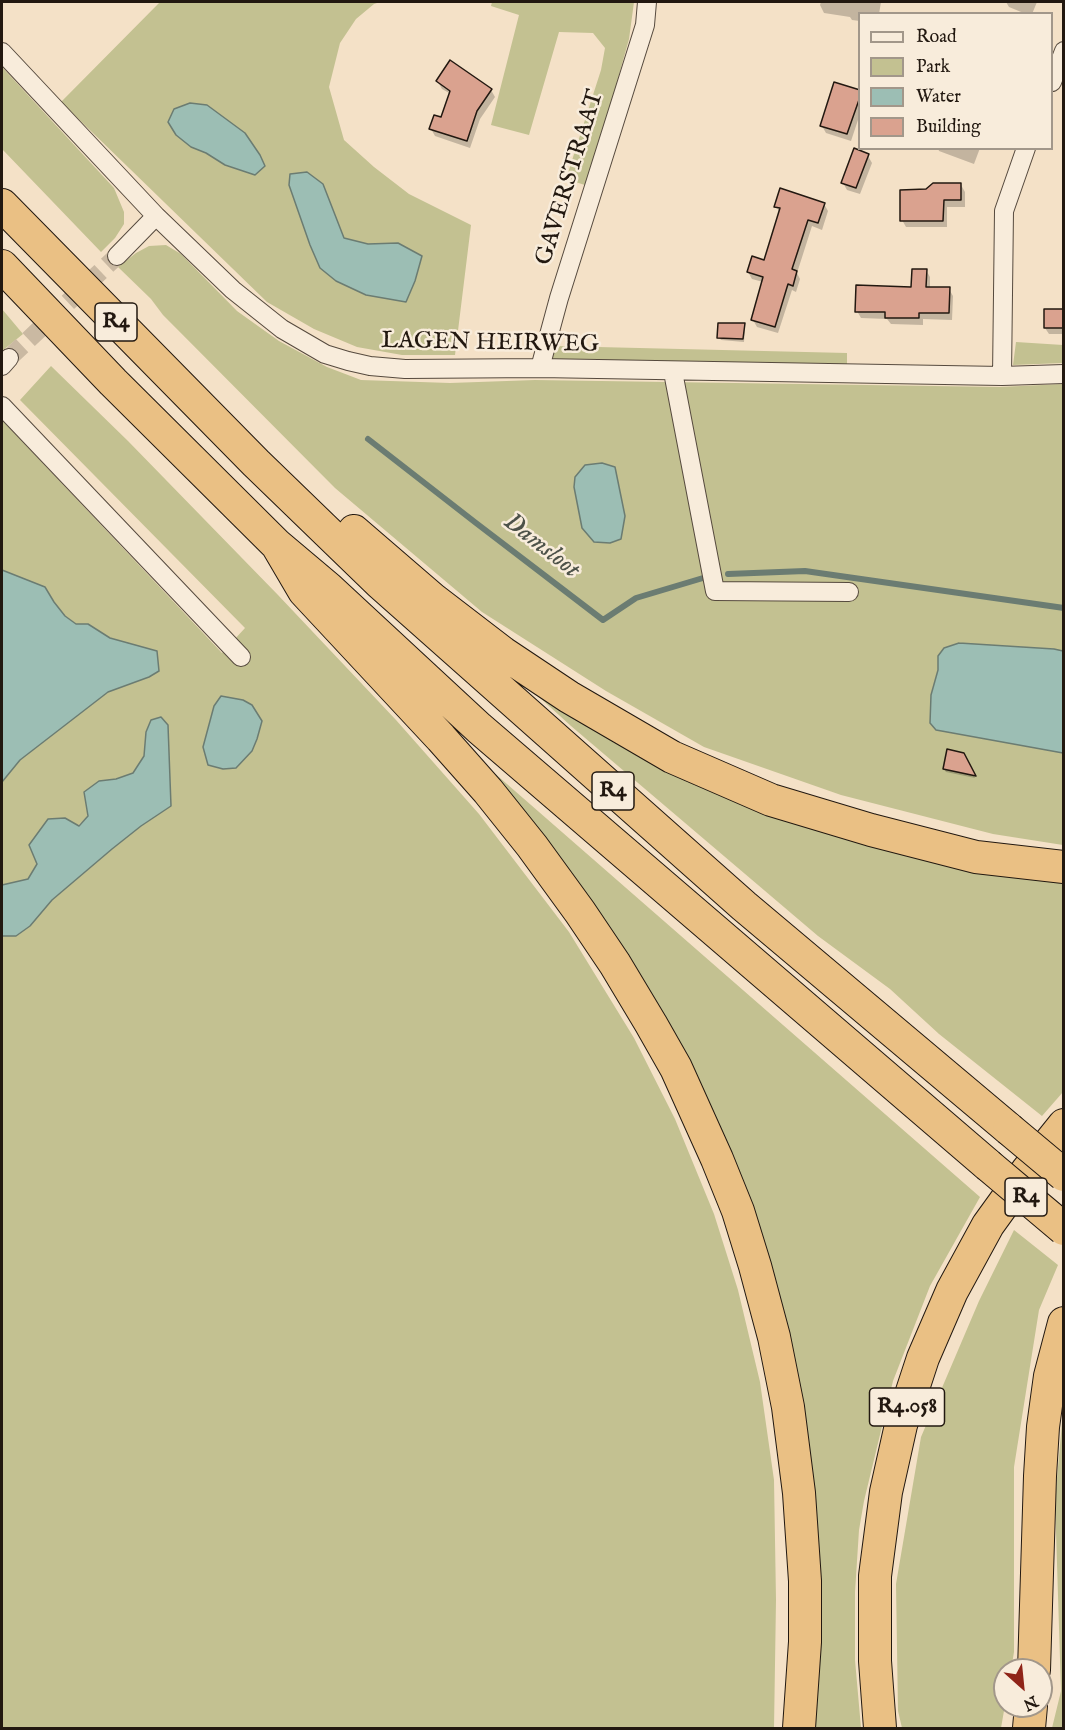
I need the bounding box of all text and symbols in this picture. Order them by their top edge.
legend [858,12,1053,150]
text: Road [916,26,957,49]
text: Park [916,56,950,79]
text: Water [916,86,961,109]
street label: GAVERSTRAAT [531,87,611,269]
text: Building [916,116,981,139]
road number: R4 [95,303,137,341]
street label: LAGEN HEIRWEG [381,328,599,360]
water label: Damsloot [496,507,586,587]
road number: R4 [592,772,634,810]
road number: R4 [1005,1178,1047,1216]
road number: R4.058 [870,1388,944,1426]
north arrow [993,1658,1053,1718]
text: N [1020,1690,1041,1714]

